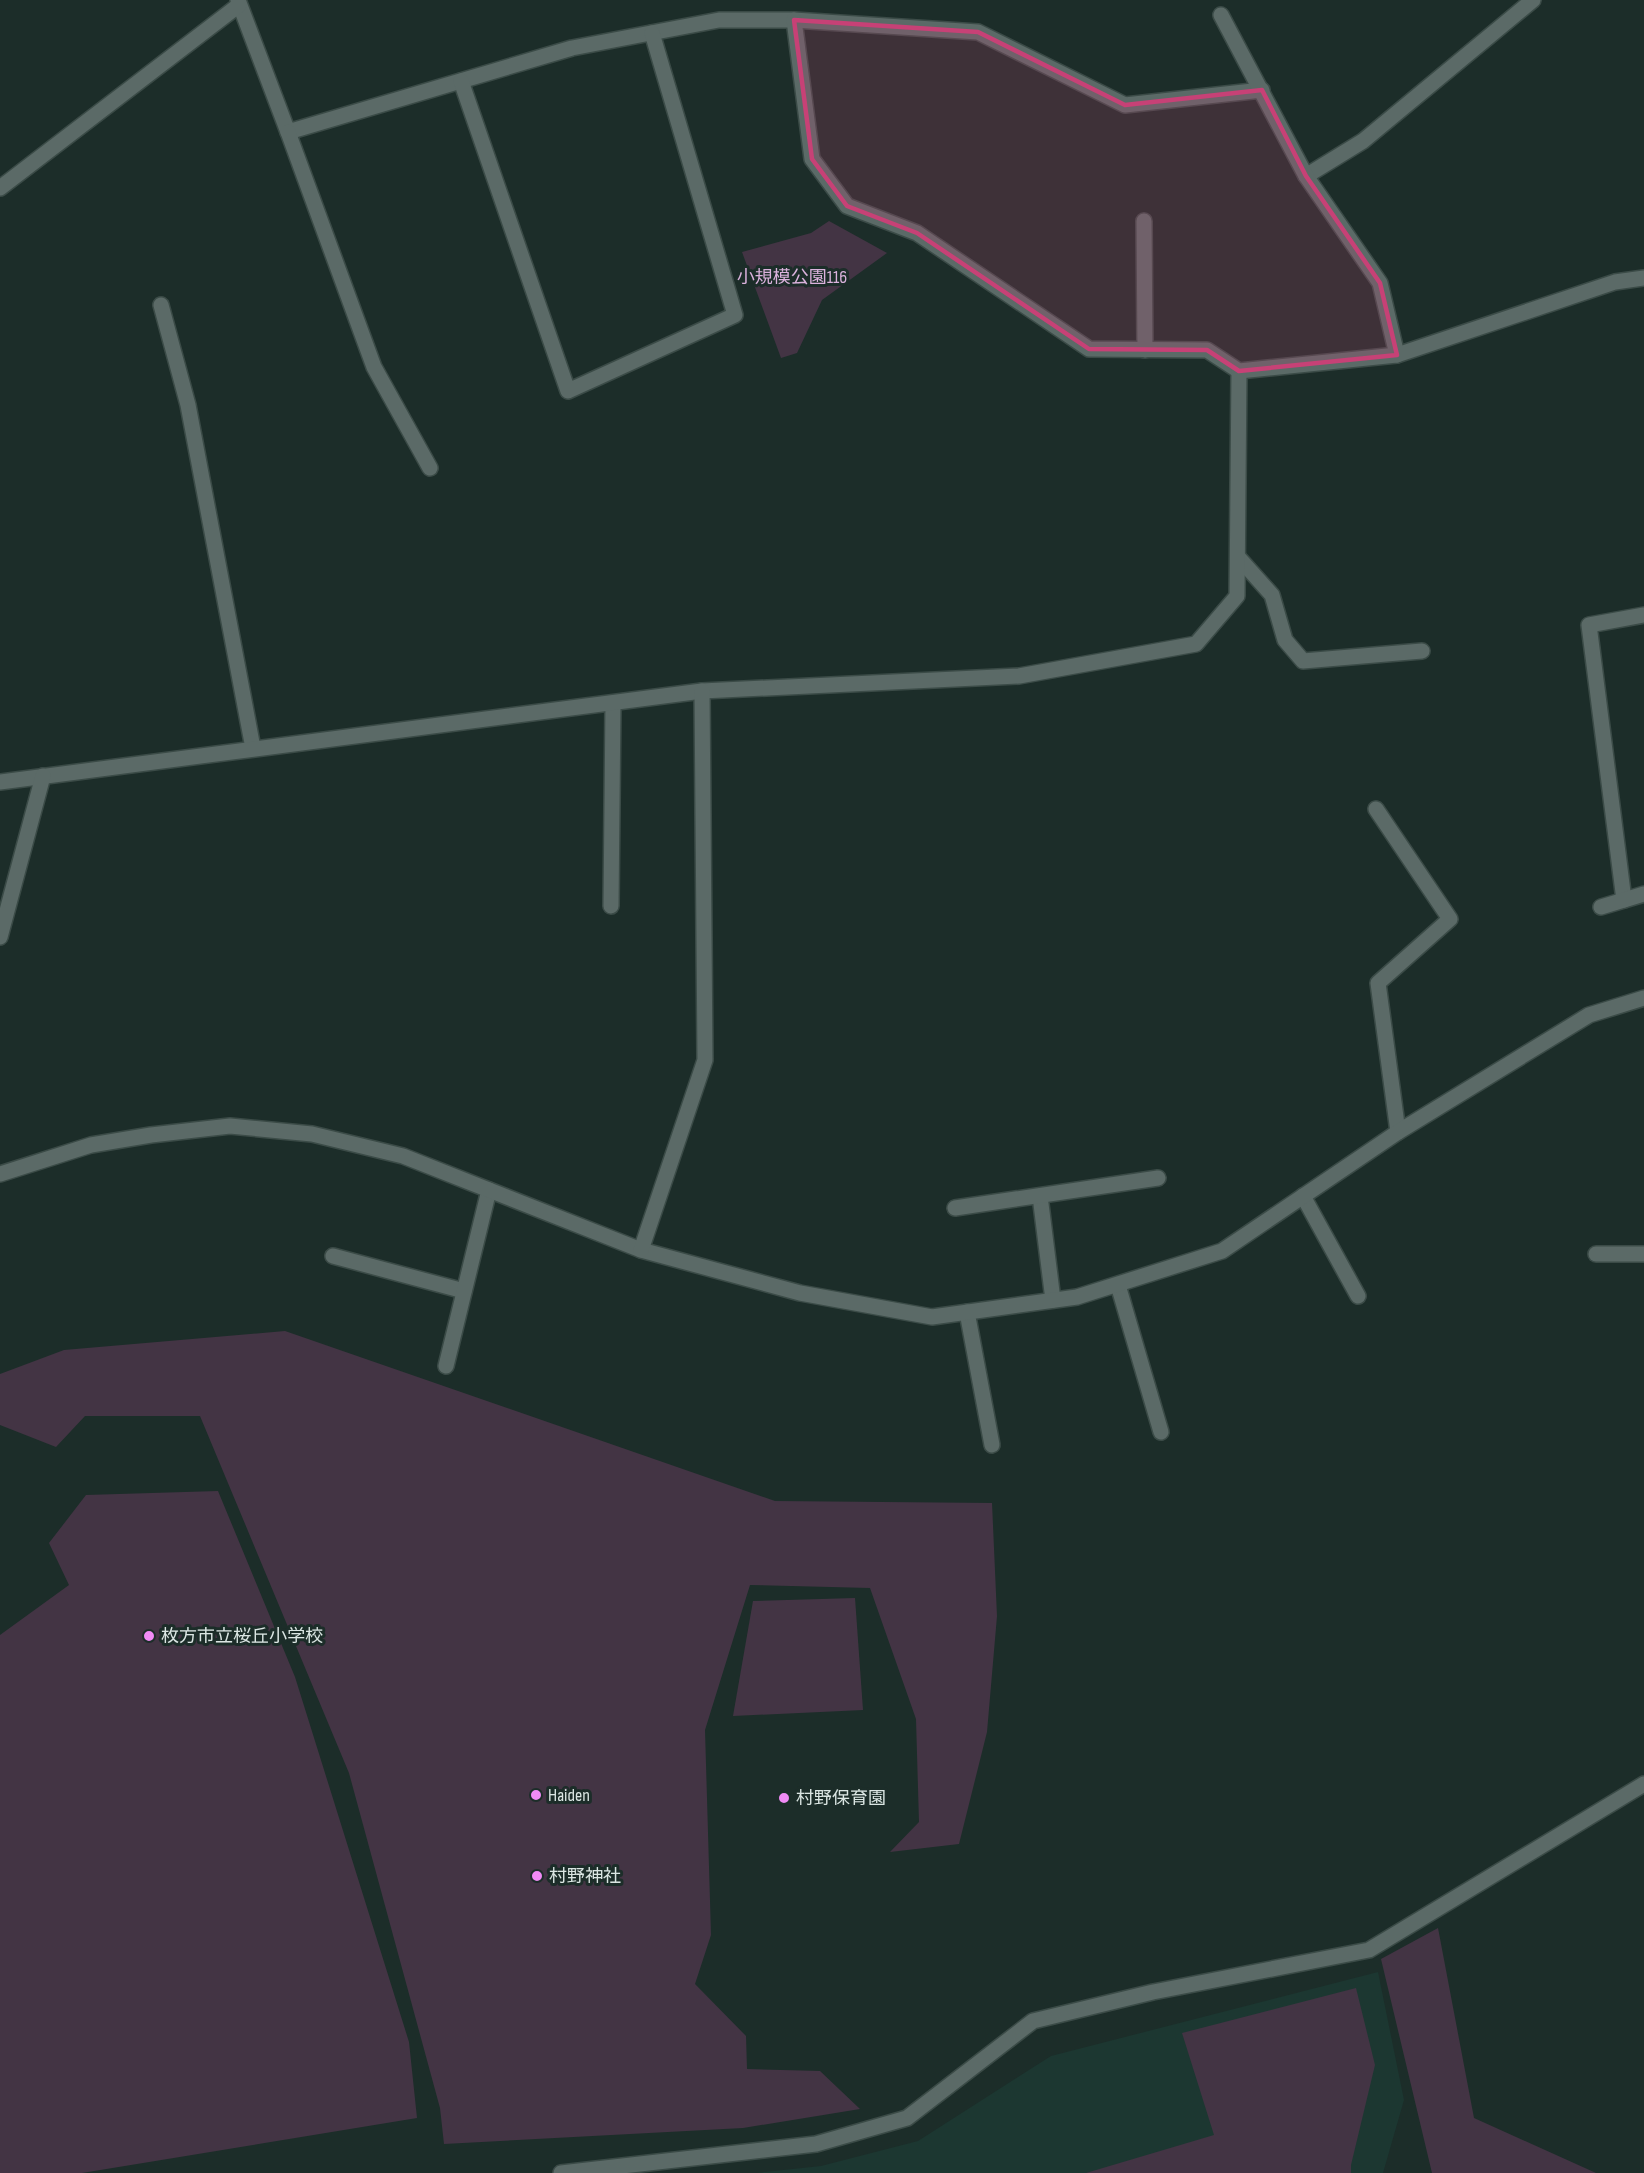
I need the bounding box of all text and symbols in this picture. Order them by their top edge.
park label: 小規模公園116 [737,267,847,288]
place label: 枚方市立桜丘小学校 [161,1626,323,1647]
marker: 枚方市立桜丘小学校 [142,1629,156,1643]
place label: Haiden [548,1785,590,1806]
marker: Haiden [529,1788,543,1802]
place label: 村野保育園 [796,1788,886,1809]
marker: 村野保育園 [777,1791,791,1805]
place label: 村野神社 [549,1866,621,1887]
marker: 村野神社 [530,1869,544,1883]

